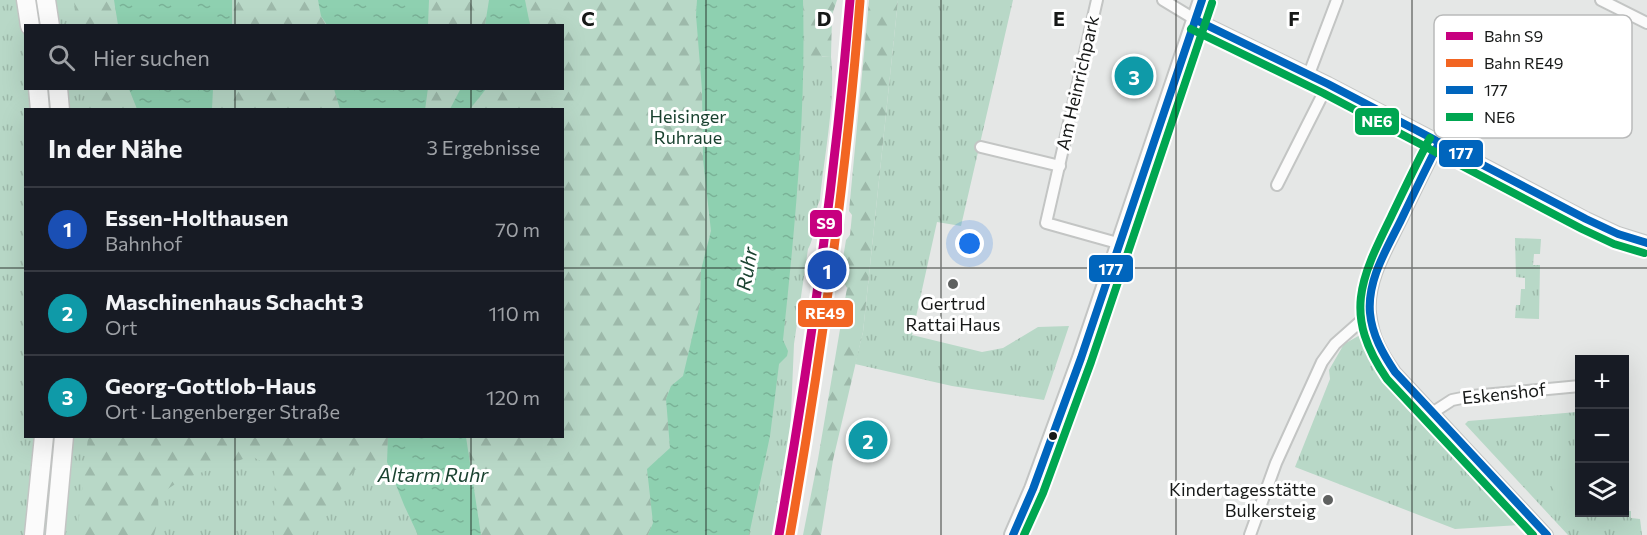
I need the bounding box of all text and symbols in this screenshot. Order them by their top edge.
text: C [581,6,595,30]
text: D [817,6,831,30]
text: E [1053,6,1065,30]
text: F [1288,6,1300,30]
street label: Am Heinrichpark [1051,13,1103,152]
legend [1434,15,1632,138]
search box [24,24,564,90]
text: Bahn S9 [1484,26,1543,45]
icon: search [45,41,78,74]
text: Hier suchen [93,44,210,71]
text: Bahn RE49 [1484,53,1563,72]
pin: 3 [1114,54,1154,98]
text: 177 [1484,80,1508,99]
park label: Heisinger Ruhraue [649,105,727,148]
line badge: NE6 [1354,107,1400,136]
text: NE6 [1484,107,1515,126]
text: NE6 [1361,111,1393,130]
text: In der Nähe [48,132,183,163]
text: 3 Ergebnisse [427,135,540,159]
line badge: 177 [1438,139,1484,168]
text: 177 [1449,143,1474,162]
text: Essen-Holthausen [105,204,288,231]
line badge: S9 [809,209,843,238]
text: S9 [816,213,836,232]
text: 1 [63,217,72,241]
text: 70 m [495,217,540,241]
your location [955,229,984,258]
text: Bahnhof [105,231,182,255]
water label: Ruhr [730,244,762,293]
pin: 1 [808,248,846,292]
line badge: 177 [1088,254,1134,283]
text: 177 [1099,259,1124,278]
marker: Gertrud Rattai Haus [946,277,960,291]
text: Maschinenhaus Schacht 3 [105,288,364,315]
place label: Gertrud Rattai Haus [906,292,1000,335]
line badge: RE49 [797,299,854,328]
text: 2 [62,301,73,325]
text: 110 m [489,301,540,325]
text: RE49 [805,303,845,322]
text: Ort [105,315,138,339]
map controls [1575,355,1629,517]
button: + [1575,355,1629,409]
text: Georg-Gottlob-Haus [105,372,316,399]
street label: Eskenshof [1461,378,1548,408]
text: 3 [62,385,73,409]
text: 120 m [486,385,540,409]
text: Ort · Langenberger Straße [105,399,340,423]
button: − [1575,409,1629,463]
pin: 2 [848,418,888,462]
unlabelled marker [1047,430,1059,442]
water label: Altarm Ruhr [377,462,489,486]
button: layers [1575,463,1629,517]
place label: Kindertagesstätte Bulkersteig [1169,478,1316,521]
marker: Kindertagesstätte Bulkersteig [1321,493,1335,507]

